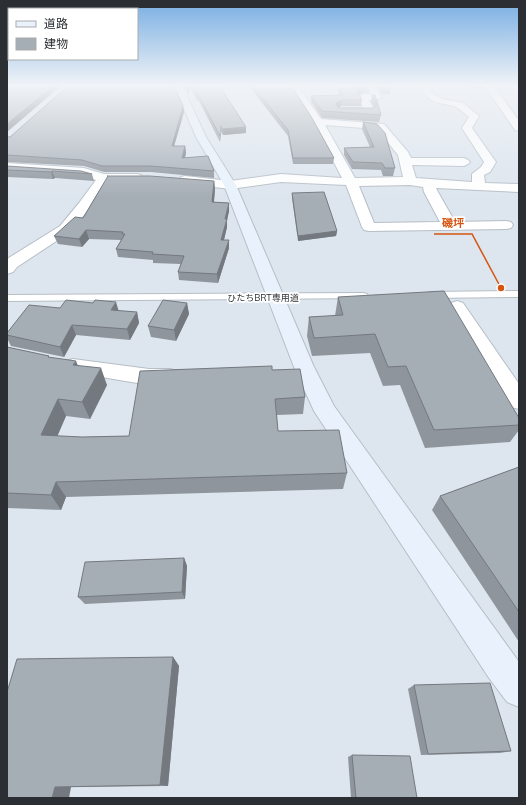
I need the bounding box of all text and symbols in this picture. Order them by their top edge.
legend [8,8,138,60]
text: 道路 [44,16,68,31]
text: 建物 [44,36,68,51]
callout: 磯坪 [434,211,472,234]
text: 磯坪 [442,216,464,230]
street label: ひたちBRT専用道 [227,292,299,303]

